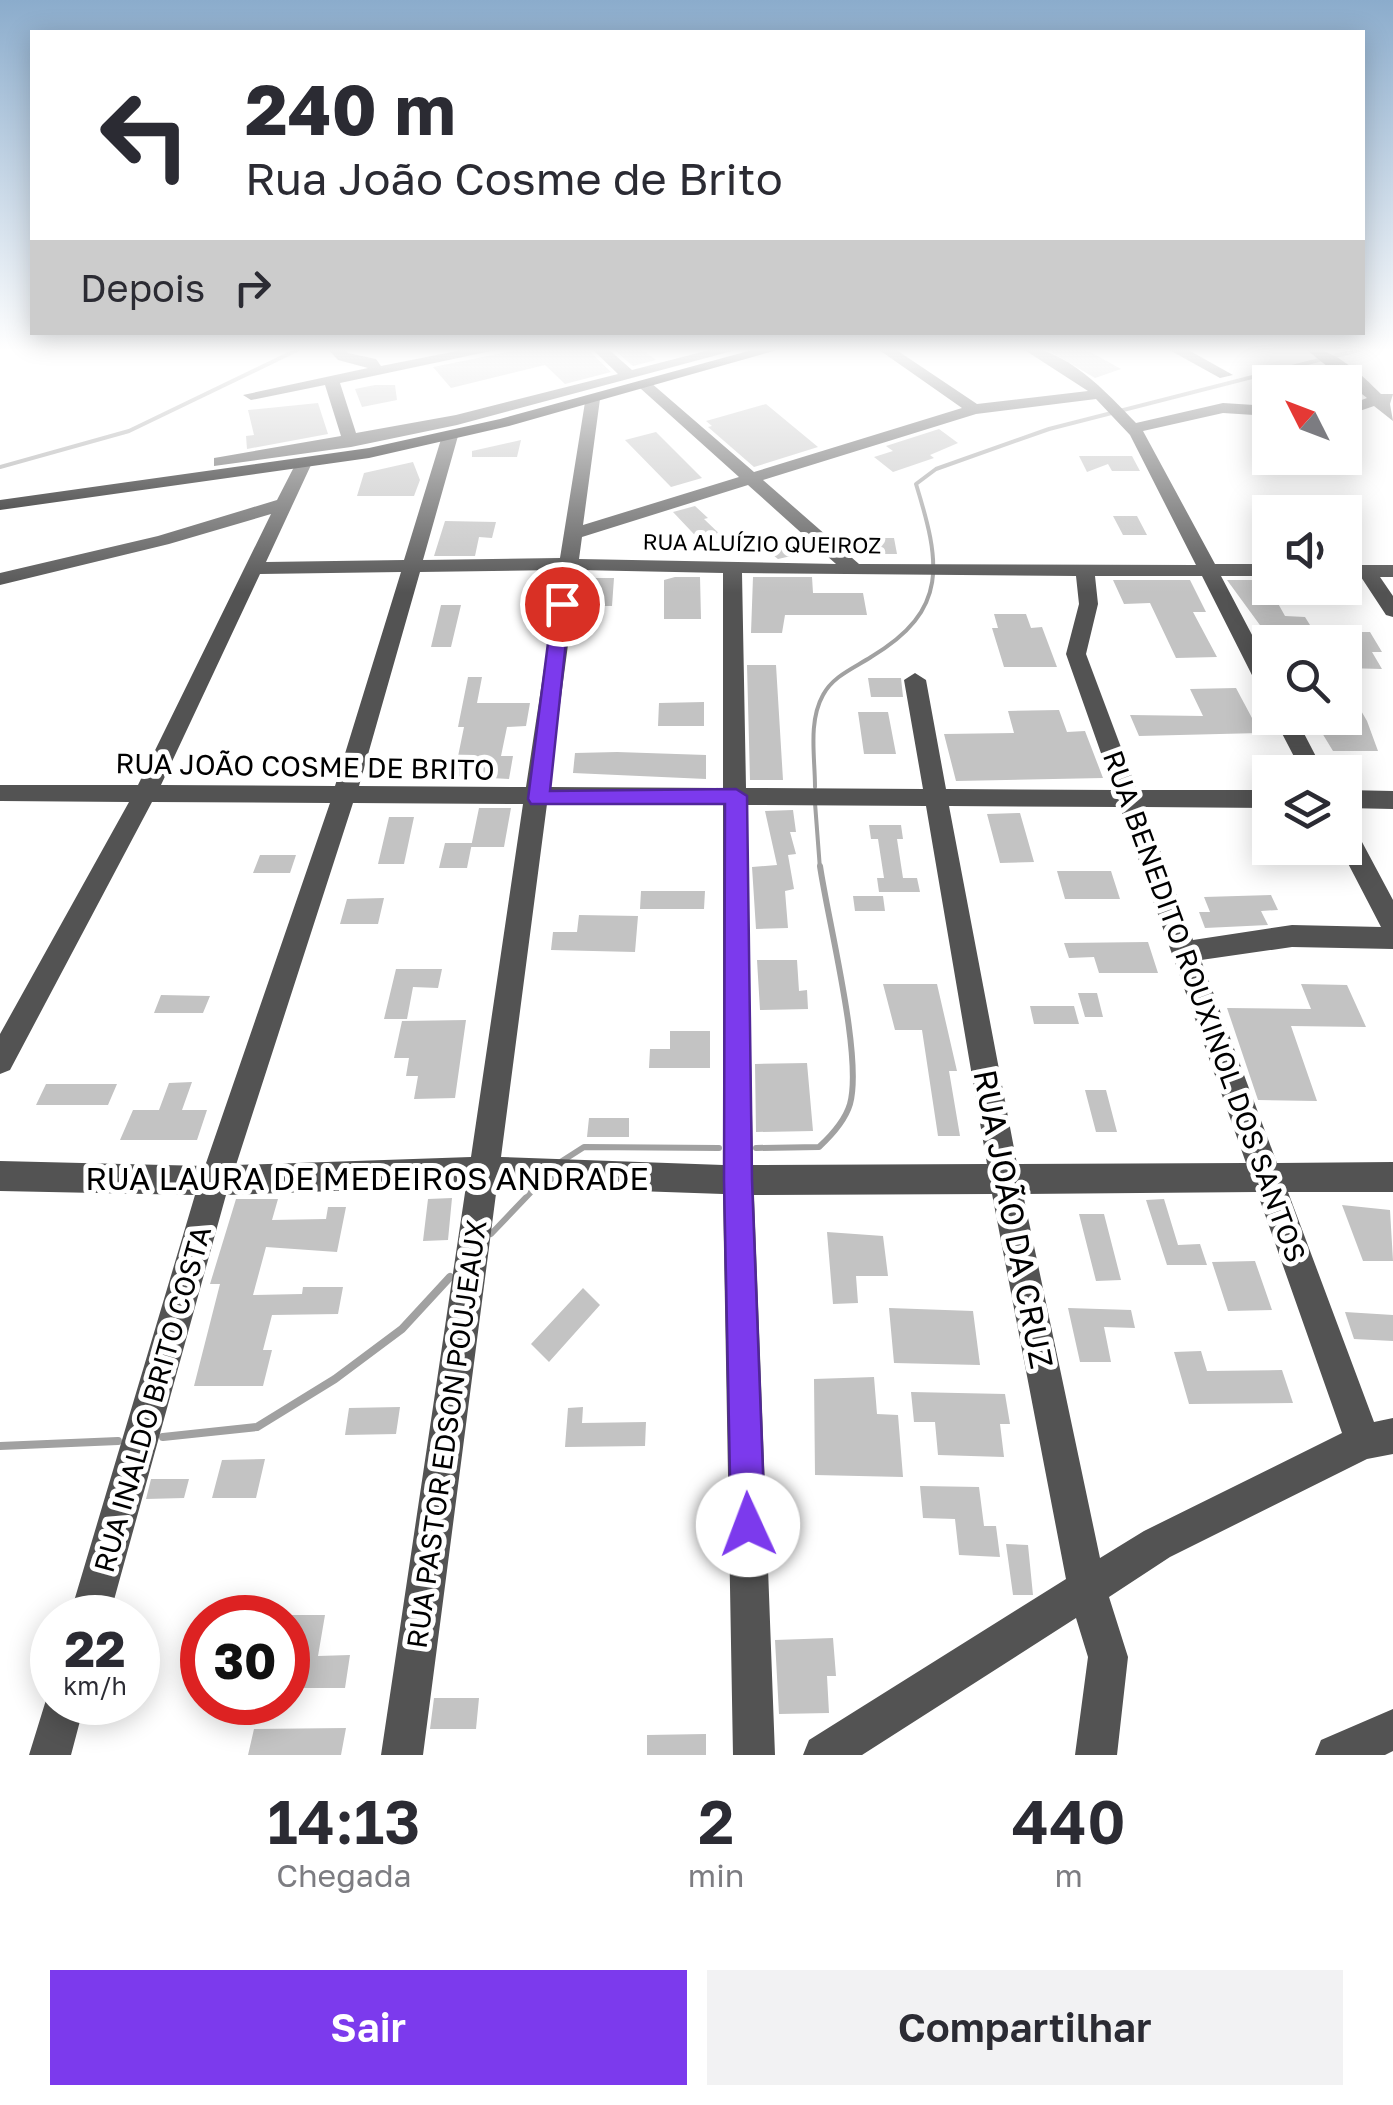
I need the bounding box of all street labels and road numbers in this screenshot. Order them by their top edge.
street label: RUA ALUÍZIO QUEIROZ [642,527,882,559]
street label: RUA JOÃO COSME DE BRITO [115,746,495,786]
street label: RUA BENEDITO ROUXINOL DOS SANTOS [1097,746,1313,1266]
street label: RUA JOÃO DA CRUZ [966,1066,1062,1372]
street label: RUA LAURA DE MEDEIROS ANDRADE [85,1159,649,1197]
street label: RUA PASTOR EDSON POUJEAUX [400,1218,492,1650]
street label: RUA INALDO BRITO COSTA [87,1222,217,1576]

